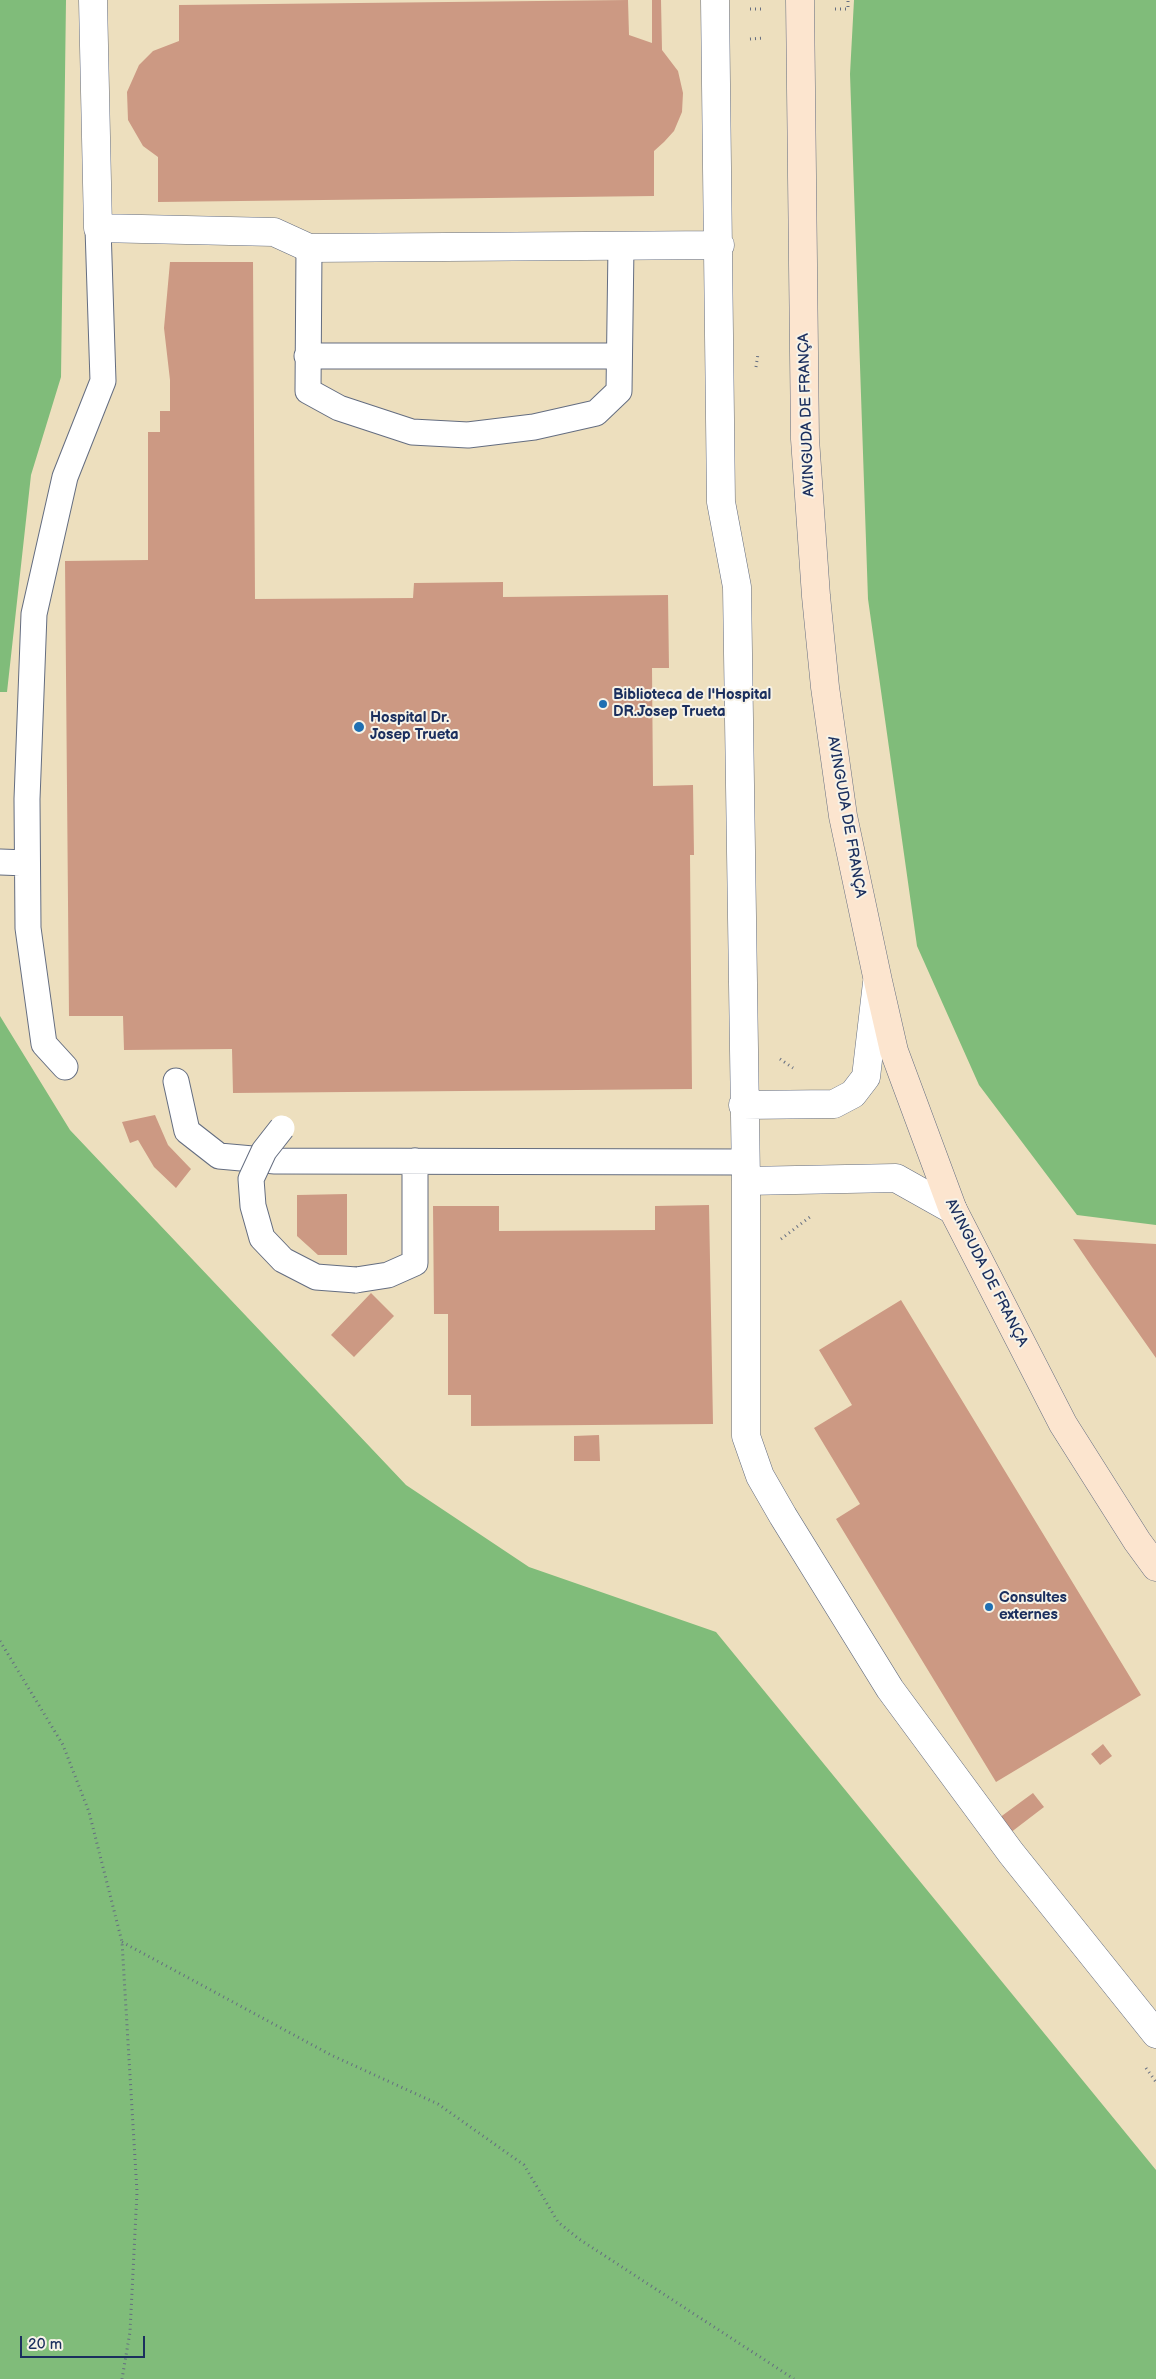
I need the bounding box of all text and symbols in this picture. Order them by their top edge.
street label: AVINGUDA DE FRANÇA [795,333,819,497]
place label: Biblioteca de l'Hospital DR.Josep Trueta [613,686,771,721]
marker: Biblioteca de l'Hospital DR.Josep Trueta [597,698,609,710]
place label: Hospital Dr. Josep Trueta [370,709,459,744]
marker: Hospital Dr. Josep Trueta [352,720,366,734]
street label: AVINGUDA DE FRANÇA [823,735,869,899]
street label: AVINGUDA DE FRANÇA [941,1196,1031,1350]
place label: Consultes externes [999,1589,1067,1624]
marker: Consultes externes [983,1601,995,1613]
scale bar [22,2326,148,2358]
text: 20 m [28,2335,62,2354]

